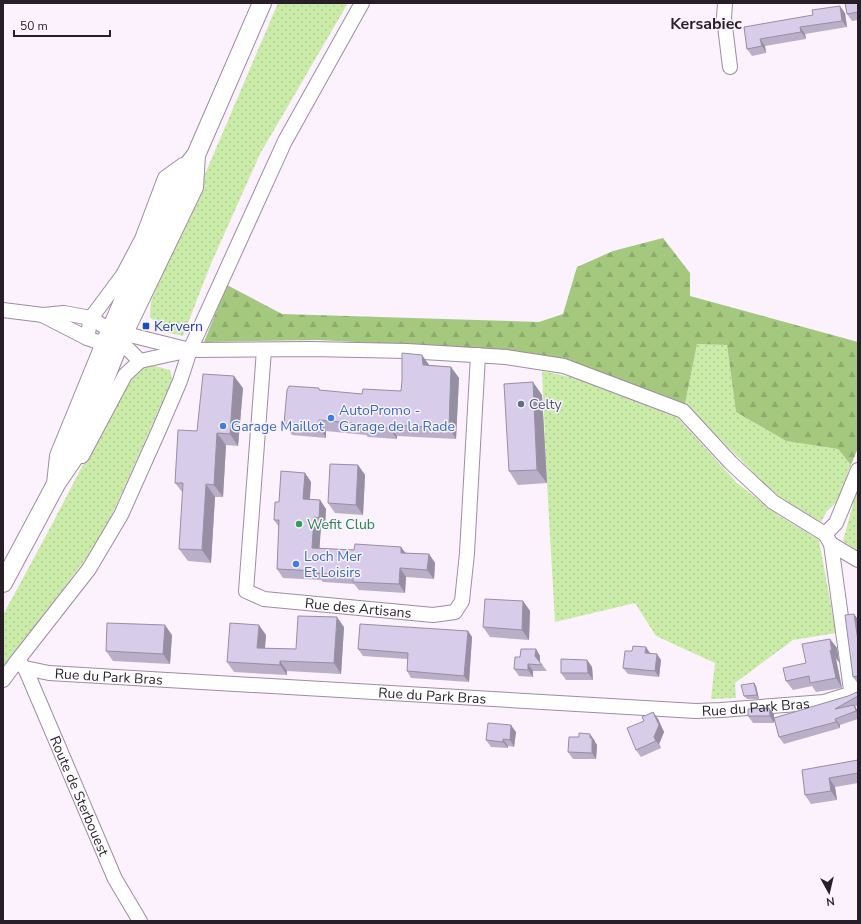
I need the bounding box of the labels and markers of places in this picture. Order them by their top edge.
place label: Kervern [154,317,203,336]
marker: Kervern [141,321,151,331]
place label: Celty [529,395,562,414]
marker: Celty [516,399,526,409]
place label: AutoPromo - Garage de la Rade [339,401,455,436]
marker: AutoPromo - Garage de la Rade [326,413,336,423]
place label: Garage Maillot [231,417,324,436]
marker: Garage Maillot [218,421,228,431]
place label: Wefit Club [307,515,375,534]
marker: Wefit Club [294,519,304,529]
place label: Loch Mer Et Loisirs [304,547,362,582]
marker: Loch Mer Et Loisirs [291,559,301,569]

